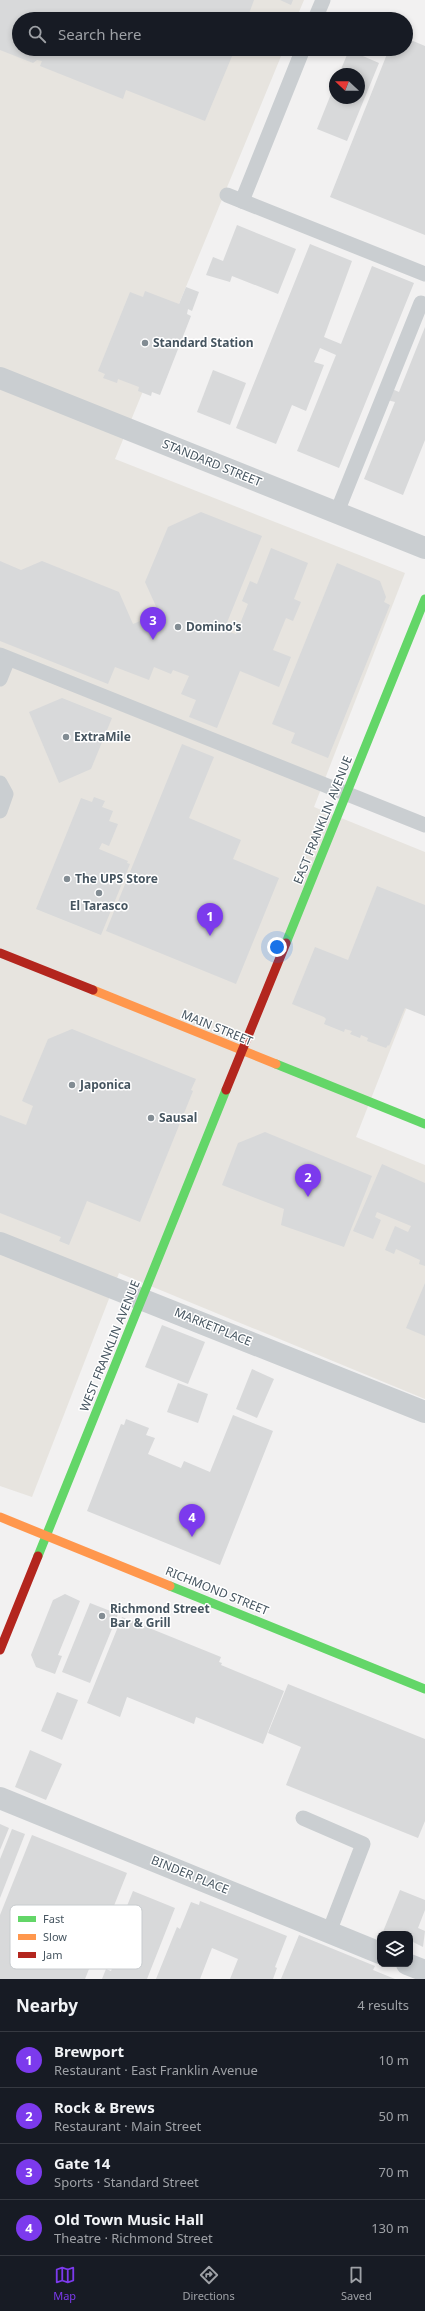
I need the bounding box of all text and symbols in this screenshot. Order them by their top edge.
search box [12,12,413,56]
icon: search [26,23,48,45]
text: Search here [58,24,141,44]
north arrow [329,68,365,104]
place label: Standard Station [153,334,254,351]
marker: Standard Station [140,338,150,348]
street label: STANDARD STREET [160,435,265,490]
pin: 3 [140,607,166,640]
place label: Domino's [186,618,242,635]
marker: Domino's [173,622,183,632]
place label: ExtraMile [74,728,131,745]
marker: ExtraMile [61,732,71,742]
street label: EAST FRANKLIN AVENUE [289,753,356,886]
place label: The UPS Store [75,870,158,887]
marker: The UPS Store [62,874,72,884]
marker: El Tarasco [94,888,104,898]
place label: El Tarasco [70,897,128,914]
pin: 1 [197,903,223,936]
your location [267,937,287,957]
street label: MAIN STREET [179,1005,256,1050]
place label: Japonica [79,1076,131,1093]
marker: Japonica [67,1080,77,1090]
place label: Sausal [159,1109,197,1126]
marker: Sausal [146,1113,156,1123]
pin: 2 [295,1164,321,1197]
street label: WEST FRANKLIN AVENUE [75,1278,144,1414]
street label: MARKETPLACE [172,1303,254,1350]
pin: 4 [179,1504,205,1537]
street label: RICHMOND STREET [163,1562,272,1619]
place label: Richmond Street Bar & Grill [110,1600,210,1631]
marker: Richmond Street Bar & Grill [97,1611,107,1621]
street label: BINDER PLACE [149,1851,232,1898]
legend [10,1905,142,1969]
text: Fast [43,1911,64,1926]
text: Slow [43,1929,67,1944]
map controls [377,1931,413,1967]
button: layers [377,1931,413,1967]
text: Jam [42,1947,62,1962]
text: Nearby [16,1994,78,2017]
text: 4 results [357,1996,409,2014]
text: Brewport [54,2041,124,2061]
text: 1 [25,2051,33,2069]
text: 10 m [379,2051,409,2069]
text: Restaurant · East Franklin Avenue [54,2061,258,2079]
text: Rock & Brews [54,2097,155,2117]
text: 2 [25,2107,33,2125]
text: 50 m [379,2107,409,2125]
text: Restaurant · Main Street [54,2117,201,2135]
text: Gate 14 [54,2153,110,2173]
text: 3 [25,2163,33,2181]
text: 70 m [379,2163,409,2181]
text: Sports · Standard Street [54,2173,199,2191]
text: Old Town Music Hall [54,2209,204,2229]
text: 4 [25,2219,33,2237]
text: 130 m [371,2219,409,2237]
text: Theatre · Richmond Street [54,2229,213,2247]
tab: Map [53,2264,76,2303]
tab: Directions [182,2264,235,2303]
tab: Saved [341,2264,372,2303]

